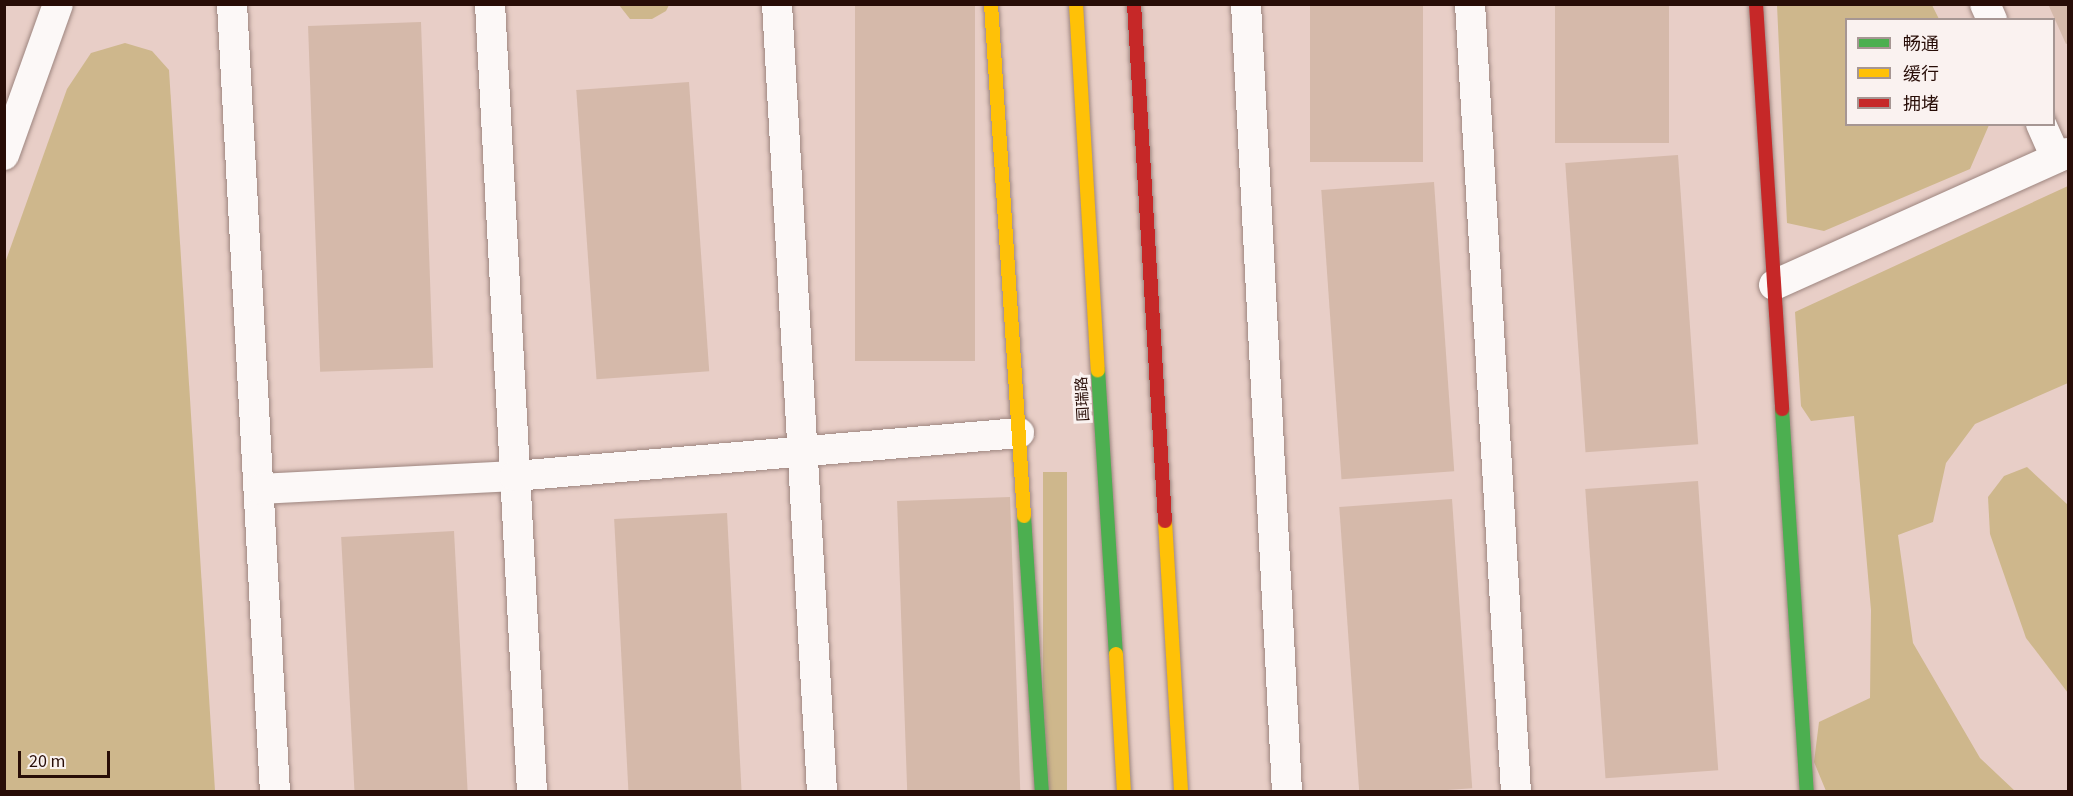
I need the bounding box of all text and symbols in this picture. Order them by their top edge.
legend [1845,18,2055,126]
text: 畅通 [1903,32,1939,57]
text: 缓行 [1903,62,1939,87]
text: 拥堵 [1903,92,1939,117]
street label: 国瑞路 [1073,376,1093,422]
scale bar [21,739,112,777]
text: 20 m [29,749,65,774]

